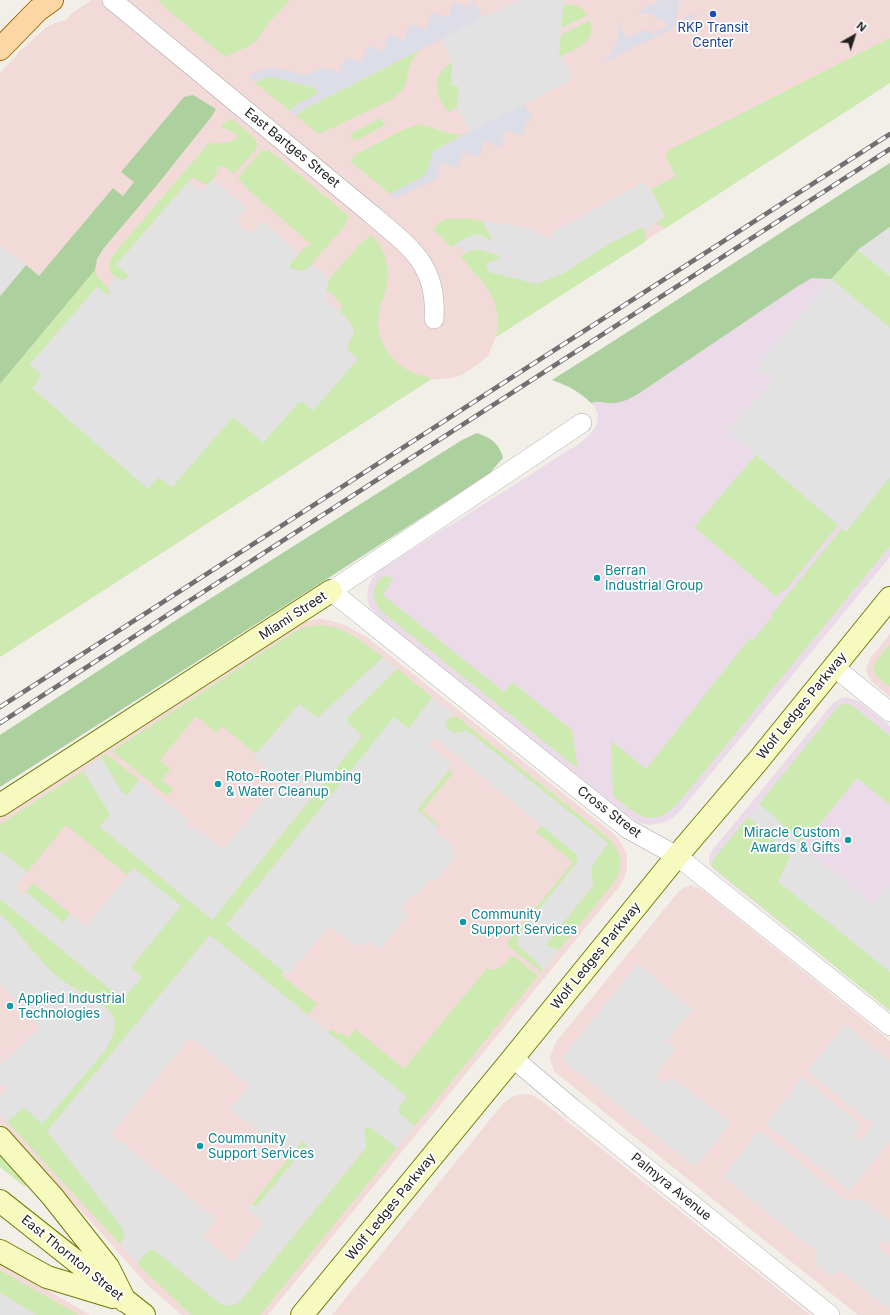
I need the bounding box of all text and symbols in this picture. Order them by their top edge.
marker: RKP Transit Center [708,9,718,19]
north arrow [834,16,874,56]
text: N [854,19,869,35]
place label: RKP Transit Center [678,20,748,51]
street label: East Bartges Street [241,105,343,191]
place label: Berran Industrial Group [605,563,703,594]
marker: Berran Industrial Group [592,573,602,583]
street label: Miami Street [256,588,330,644]
street label: Wolf Ledges Parkway [754,649,850,763]
place label: Roto-Rooter Plumbing & Water Cleanup [226,769,361,800]
marker: Roto-Rooter Plumbing & Water Cleanup [213,779,223,789]
street label: Cross Street [574,783,644,841]
place label: Miracle Custom Awards & Gifts [744,825,840,856]
marker: Miracle Custom Awards & Gifts [843,835,853,845]
street label: Wolf Ledges Parkway [548,899,644,1013]
place label: Community Support Services [471,907,577,938]
marker: Community Support Services [458,917,468,927]
place label: Applied Industrial Technologies [18,991,125,1022]
marker: Applied Industrial Technologies [5,1001,15,1011]
place label: Coummunity Support Services [208,1131,314,1162]
marker: Coummunity Support Services [195,1141,205,1151]
street label: Wolf Ledges Parkway [343,1150,439,1264]
street label: Palmyra Avenue [628,1150,714,1224]
street label: East Thornton Street [18,1212,126,1304]

